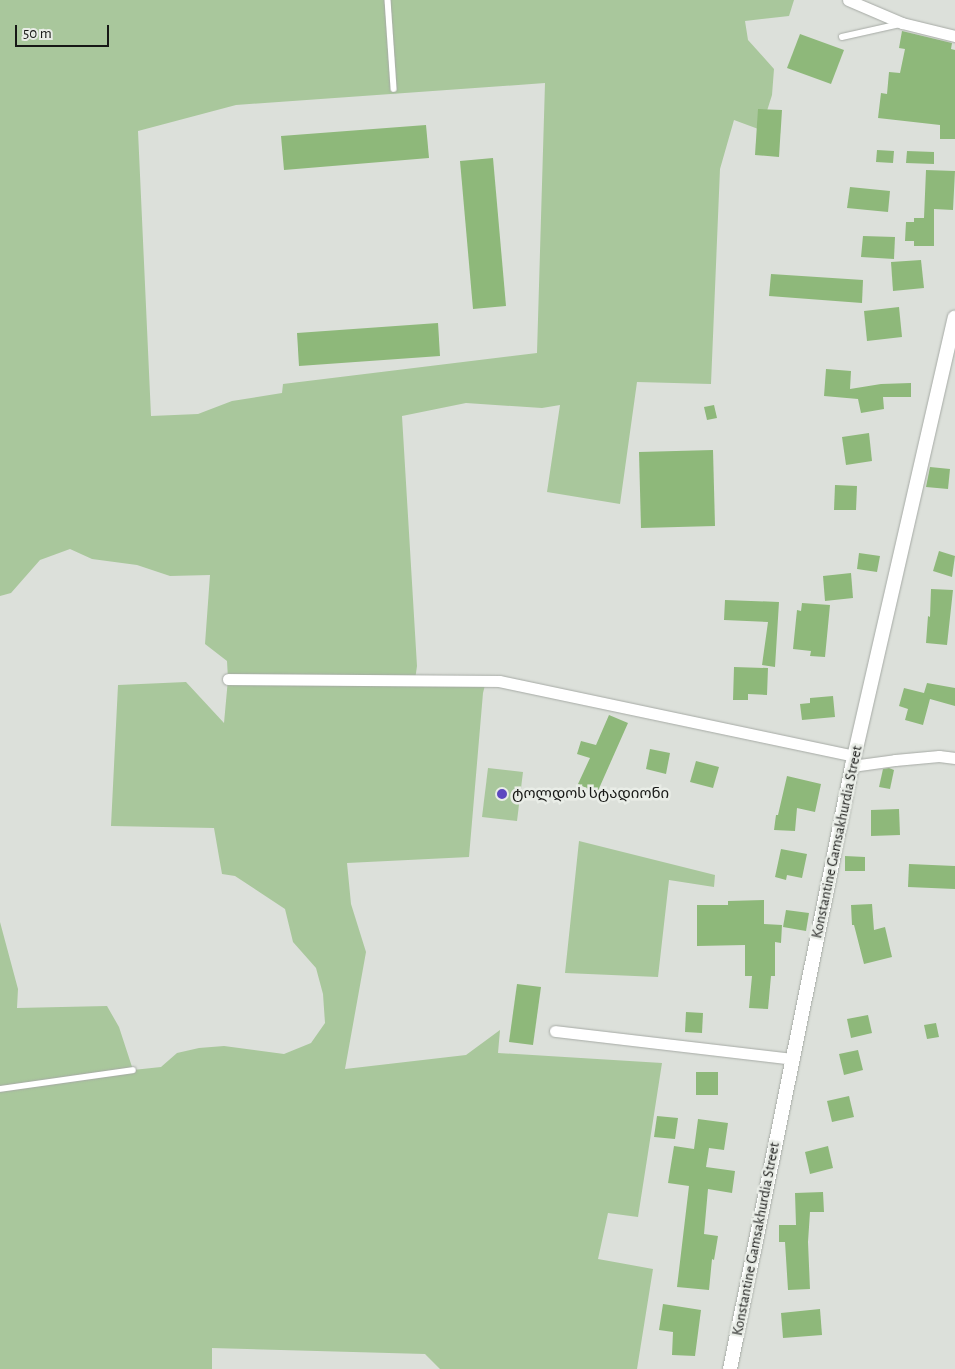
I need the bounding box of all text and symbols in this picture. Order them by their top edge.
scale bar [18,15,111,47]
text: 50 m [23,26,52,41]
street label: Konstantine Gamsakhurdia Street [808,744,866,940]
place label: ტოლდოს სტადიონი [512,785,669,803]
marker: ტოლდოს სტადიონი [496,788,508,800]
street label: Konstantine Gamsakhurdia Street [728,1141,784,1337]

